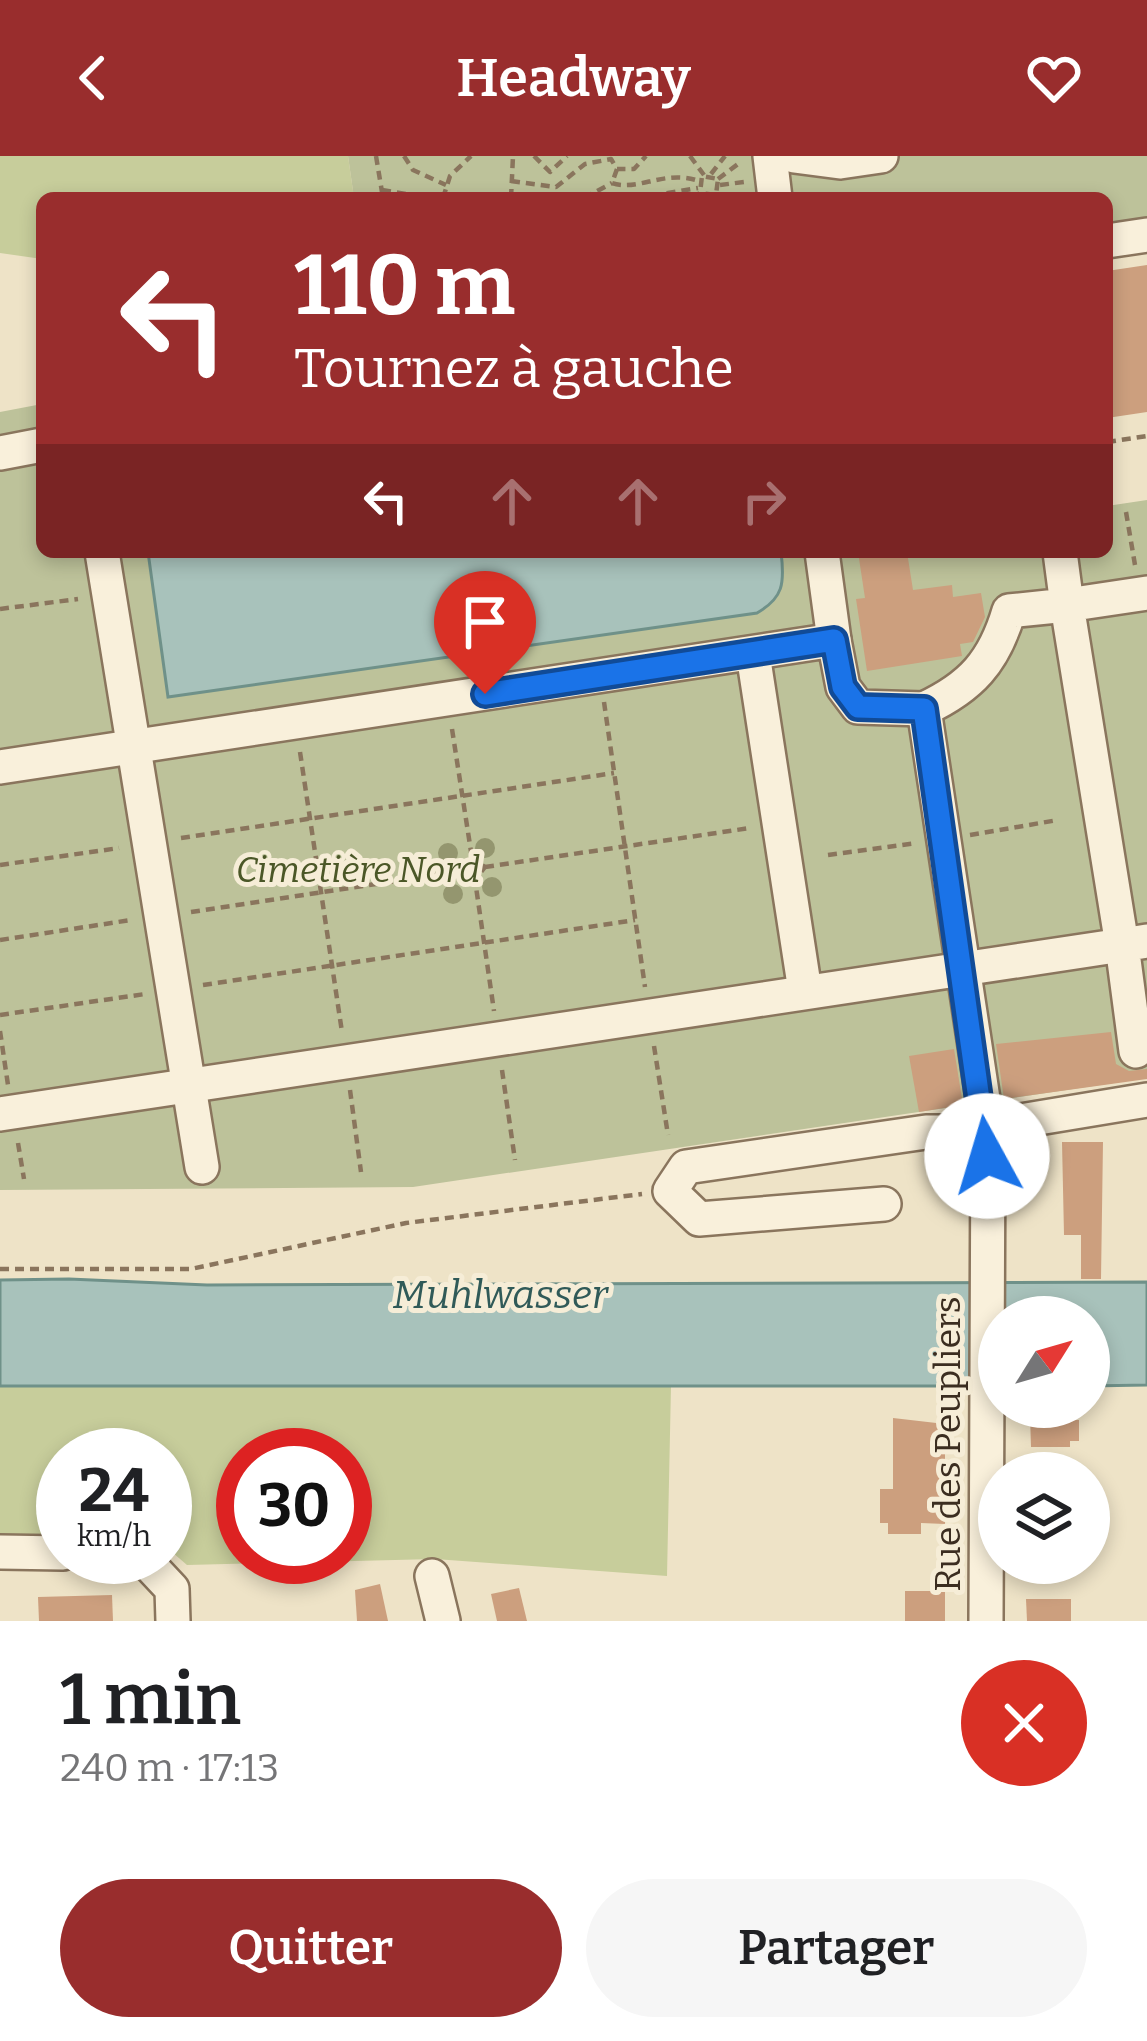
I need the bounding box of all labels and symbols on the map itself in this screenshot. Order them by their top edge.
pin [434,571,536,694]
park label: Cimetière Nord [236,848,480,892]
position arrow [924,1093,1050,1219]
water label: Muhlwasser [392,1272,610,1318]
street label: Rue des Peupliers [926,1296,970,1592]
north arrow [978,1296,1110,1428]
speed limit sign: 30 [216,1428,372,1584]

